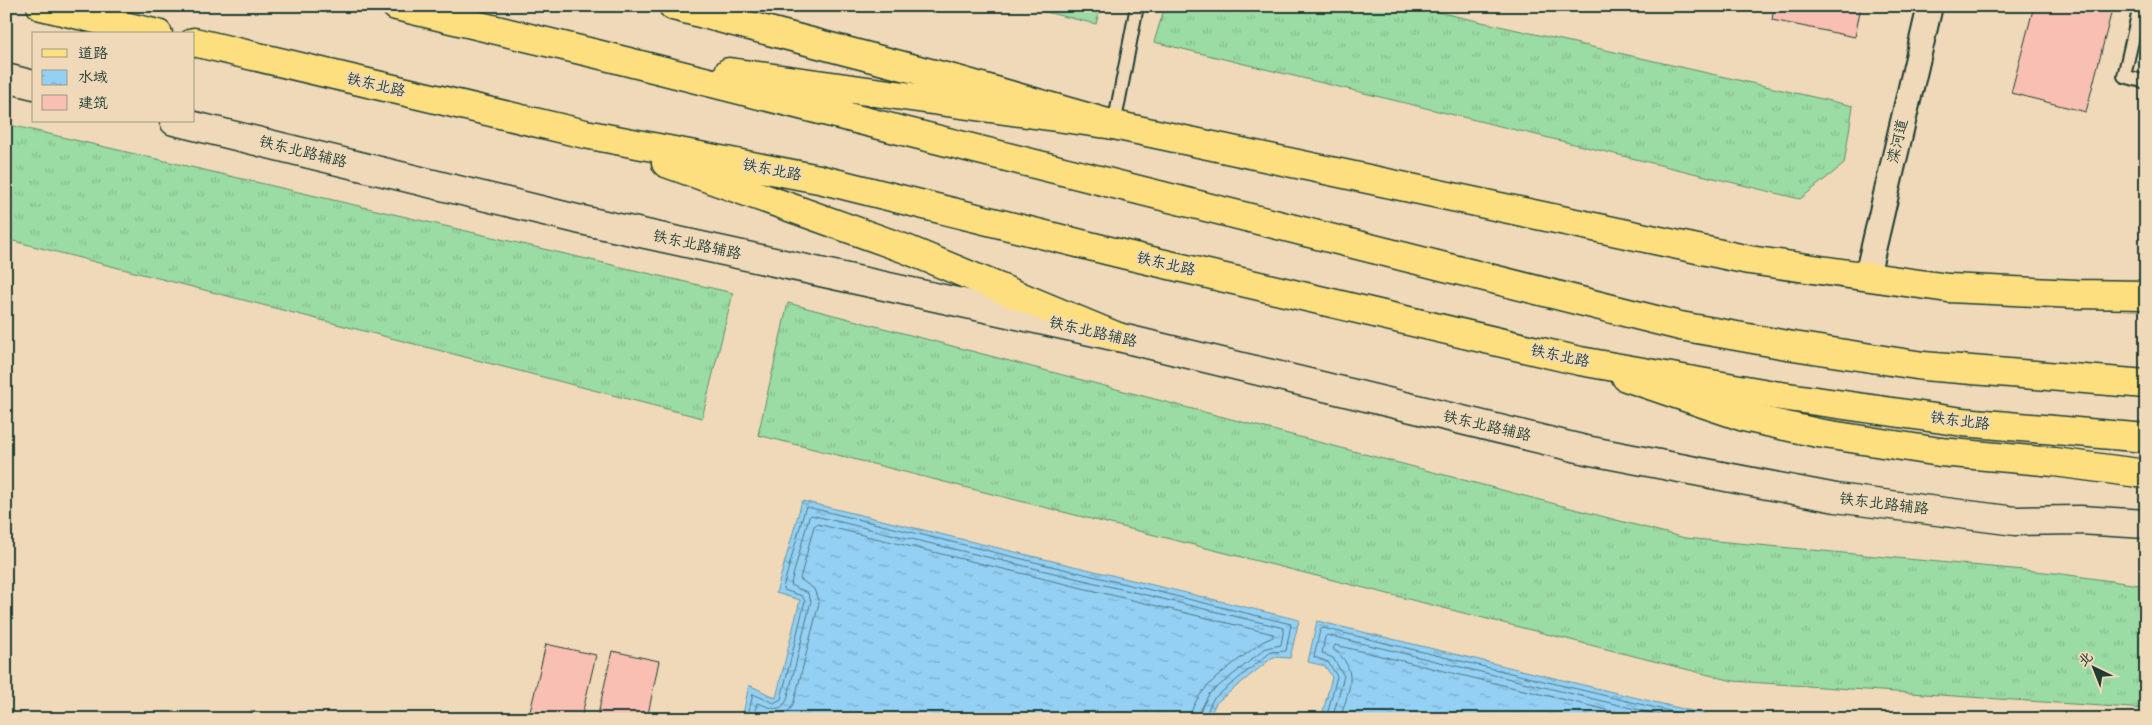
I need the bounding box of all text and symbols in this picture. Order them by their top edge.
legend [32,32,195,122]
text: 道路 [78,44,108,63]
text: 水域 [78,68,108,87]
street label: 铁东北路 [345,69,407,101]
text: 建筑 [78,94,108,113]
street label: 滦河道 [1884,117,1912,165]
street label: 铁东北路辅路 [257,132,349,172]
street label: 铁东北路 [741,155,803,185]
street label: 铁东北路辅路 [651,226,743,264]
street label: 铁东北路 [1135,248,1197,280]
street label: 铁东北路辅路 [1047,313,1139,351]
street label: 铁东北路 [1529,340,1591,372]
street label: 铁东北路辅路 [1441,407,1533,445]
street label: 铁东北路 [1929,408,1991,434]
street label: 铁东北路辅路 [1838,489,1930,519]
north arrow [2070,642,2120,692]
text: 北 [2075,648,2096,670]

